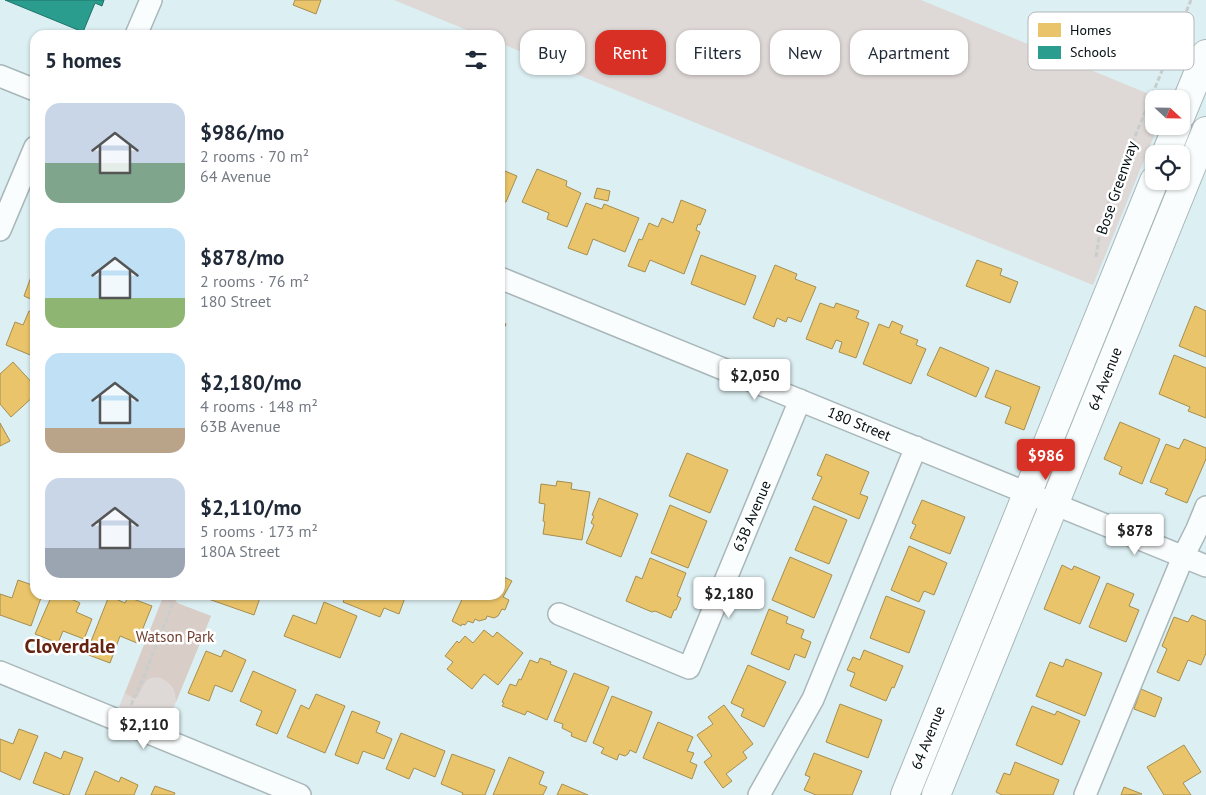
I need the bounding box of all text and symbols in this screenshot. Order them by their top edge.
legend [1028,12,1194,70]
text: Homes [1070,21,1111,39]
chip: Buy [520,30,585,75]
chip: Rent [595,30,666,75]
chip: Filters [676,30,760,75]
chip: New [770,30,840,75]
chip: Apartment [850,30,968,75]
text: Schools [1070,43,1117,61]
icon: filters [462,46,490,74]
text: 5 homes [45,47,121,74]
north arrow [1145,90,1190,135]
map controls [1145,90,1190,190]
text: $986/mo [200,119,284,146]
icon: home [85,123,145,183]
street label: Bose Greenway [1092,139,1141,237]
button: locate [1145,145,1190,190]
text: 2 rooms · 70 m² [200,146,309,166]
text: 64 Avenue [200,166,271,186]
text: $878/mo [200,244,284,271]
icon: home [85,248,145,308]
text: 2 rooms · 76 m² [200,271,309,291]
text: 180 Street [200,291,271,311]
street label: 64 Avenue [1083,344,1126,413]
pin: $2,050 [714,358,796,401]
text: $2,050 [730,365,780,385]
text: $2,180/mo [200,369,302,396]
icon: home [85,373,145,433]
text: 4 rooms · 148 m² [200,396,318,416]
street label: 180 Street [825,402,894,445]
text: 63B Avenue [200,416,281,436]
pin: $986 [1016,438,1076,481]
text: $986 [1028,445,1064,465]
street label: 63B Avenue [728,477,775,554]
text: $2,110/mo [200,494,302,521]
icon: home [85,498,145,558]
pin: $878 [1105,514,1165,556]
text: $878 [1117,520,1153,540]
text: 5 rooms · 173 m² [200,521,318,541]
text: 180A Street [200,541,280,561]
pin: $2,180 [688,576,770,619]
text: $2,180 [704,583,754,603]
park label: Watson Park [136,627,215,646]
district label: Cloverdale [25,633,115,659]
street label: 64 Avenue [906,703,949,772]
pin: $2,110 [103,708,185,750]
text: $2,110 [119,714,169,734]

